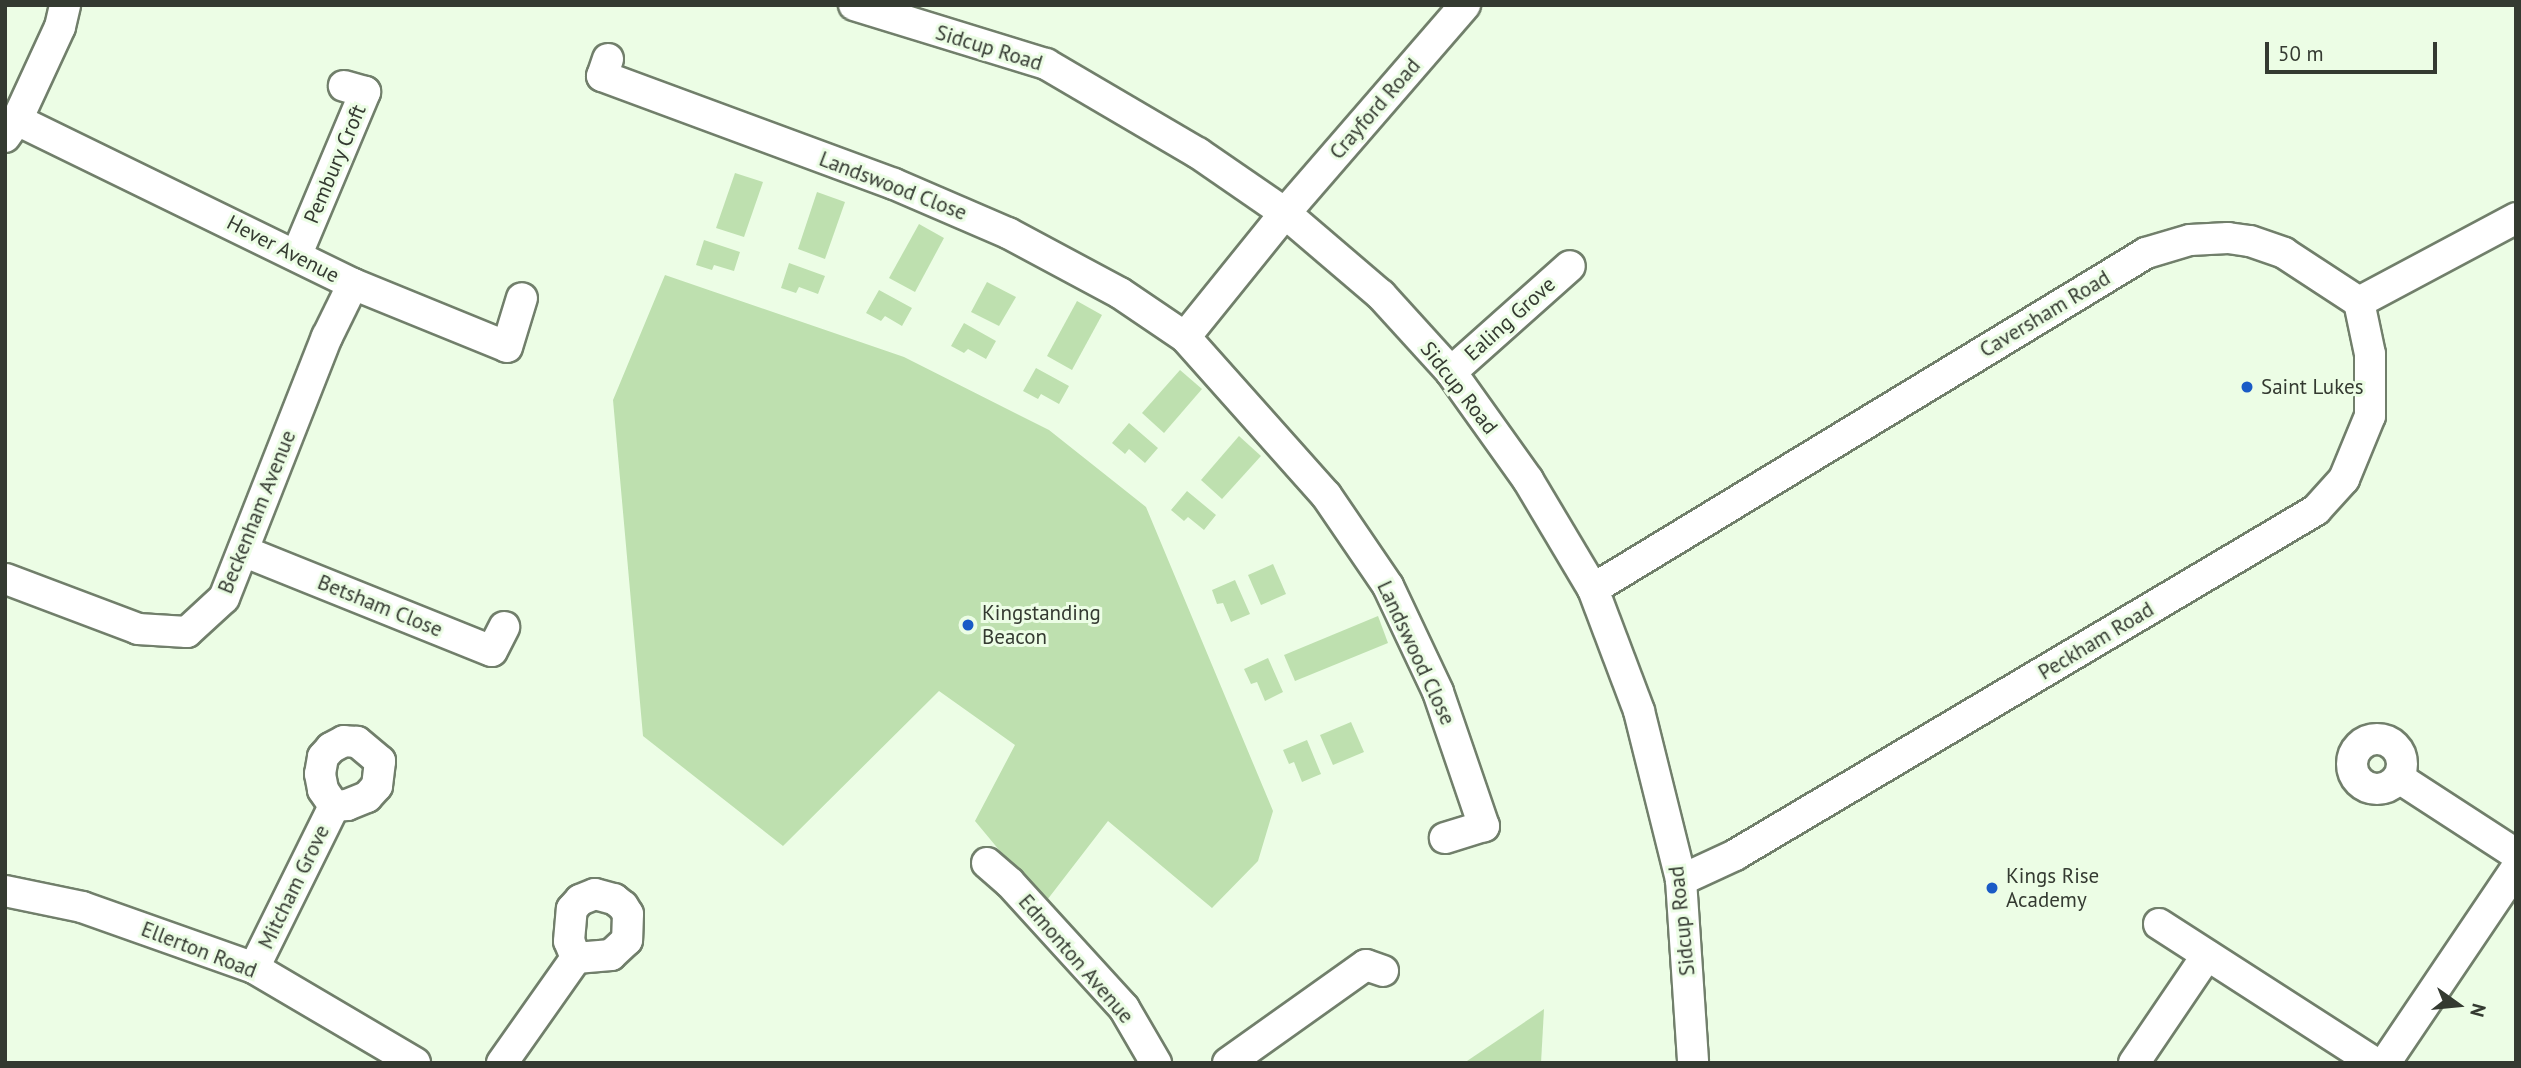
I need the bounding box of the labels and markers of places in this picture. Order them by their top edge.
place label: Saint Lukes [2261,374,2363,400]
marker: Saint Lukes [2239,379,2255,395]
place label: Kingstanding Beacon [982,600,1101,650]
marker: Kingstanding Beacon [960,617,976,633]
place label: Kings Rise Academy [2006,863,2099,913]
marker: Kings Rise Academy [1984,880,2000,896]

